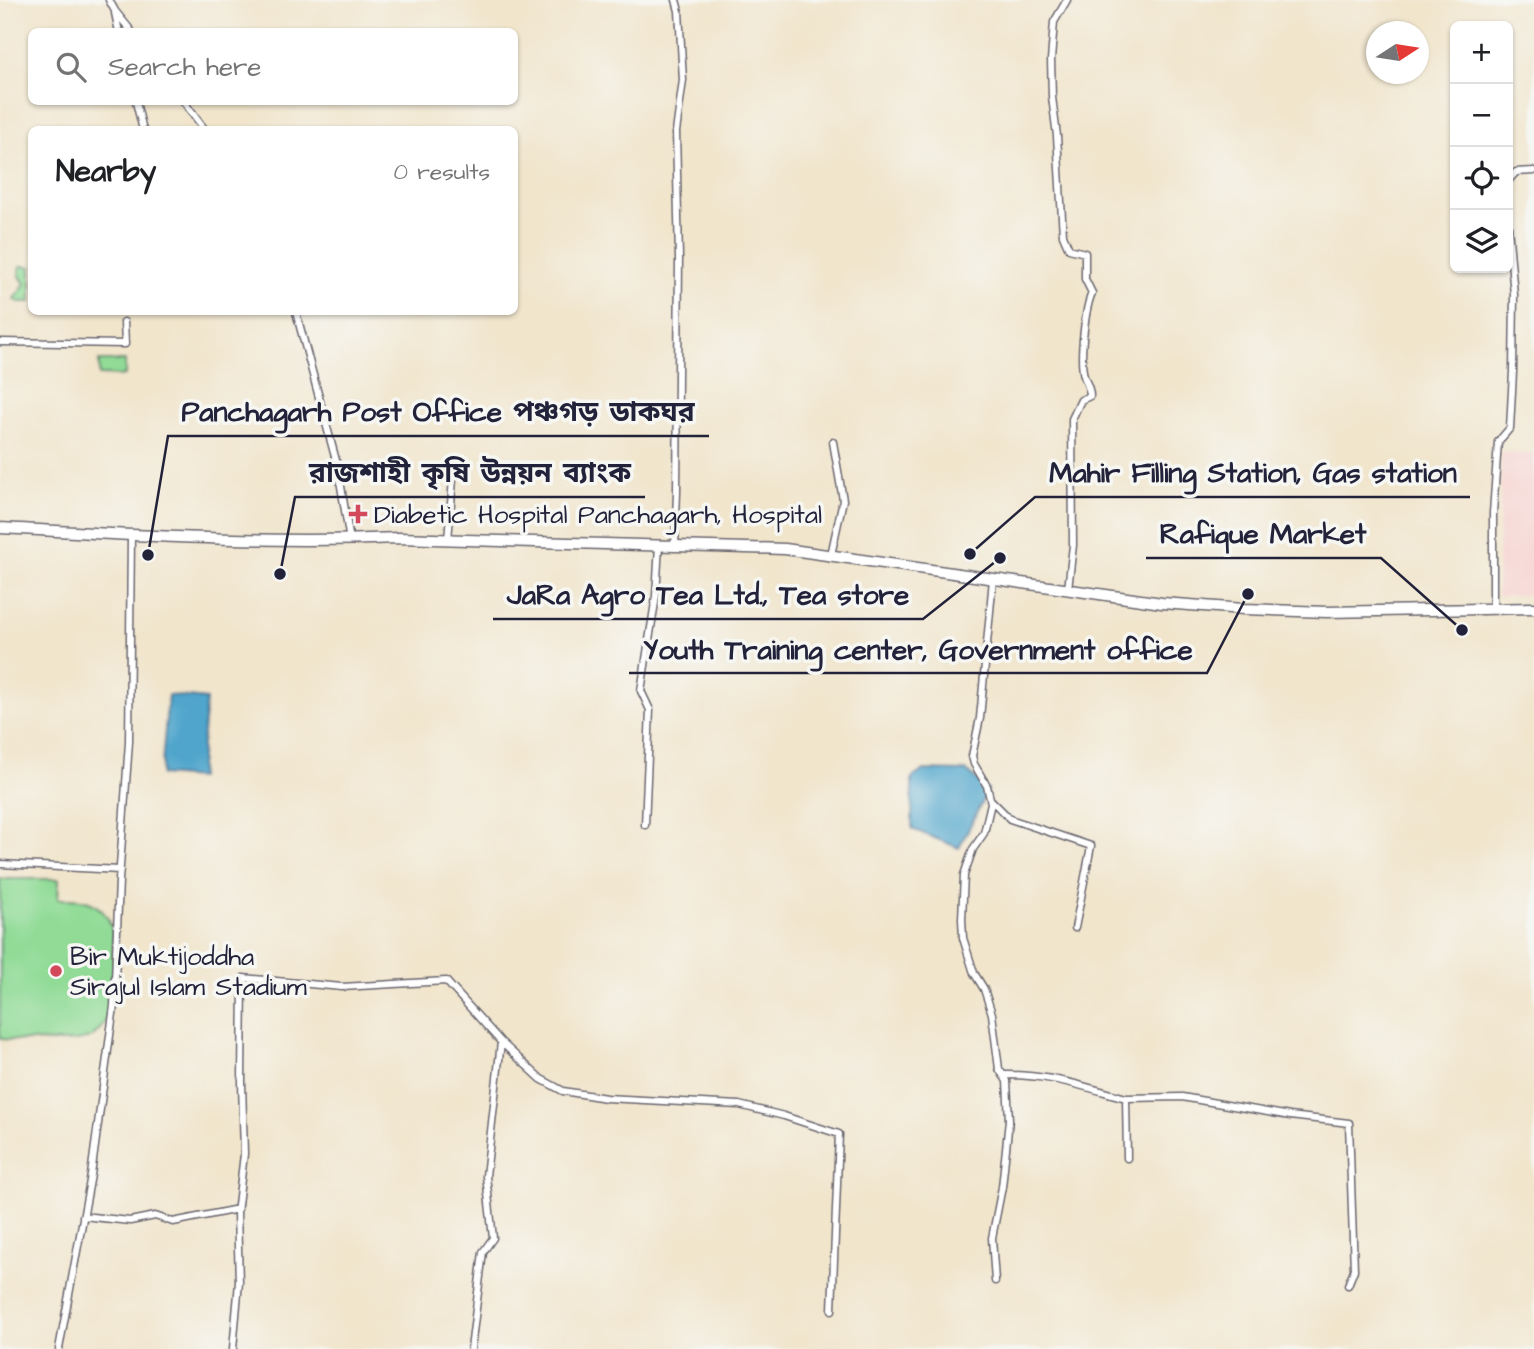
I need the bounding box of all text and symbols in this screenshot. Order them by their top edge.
north arrow [1366,21,1429,84]
map controls [1450,21,1513,273]
button: + [1450,21,1513,84]
search box [28,28,518,105]
icon: search [52,48,90,86]
text: Search here [108,49,261,85]
button: − [1450,84,1513,147]
button: locate [1450,147,1513,210]
text: Nearby [56,151,156,193]
text: 0 results [393,156,490,188]
button: layers [1450,210,1513,273]
callout: Panchagarh Post Office পঞ্চগড় ডাকঘর [168,387,709,436]
text: Panchagarh Post Office পঞ্চগড় ডাকঘর [181,393,696,434]
callout: রাজশাহী কৃষি উন্নয়ন ব্যাংক [295,448,645,497]
callout: Mahir Filling Station, Gas station [1035,448,1470,497]
text: রাজশাহী কৃষি উন্নয়ন ব্যাংক [308,454,632,493]
text: Mahir Filling Station, Gas station [1049,454,1457,495]
place label: Diabetic Hospital Panchagarh, Hospital [374,497,822,535]
marker: Diabetic Hospital Panchagarh, Hospital [348,504,368,524]
callout: Rafique Market [1146,509,1381,558]
text: Rafique Market [1160,515,1367,554]
callout: JaRa Agro Tea Ltd., Tea store [493,570,923,619]
text: JaRa Agro Tea Ltd., Tea store [506,576,909,617]
callout: Youth Training center, Government office [629,624,1207,673]
text: Youth Training center, Government office [643,631,1193,672]
place label: Bir Muktijoddha Sirajul Islam Stadium [70,939,307,1005]
marker: Bir Muktijoddha Sirajul Islam Stadium [48,963,64,979]

